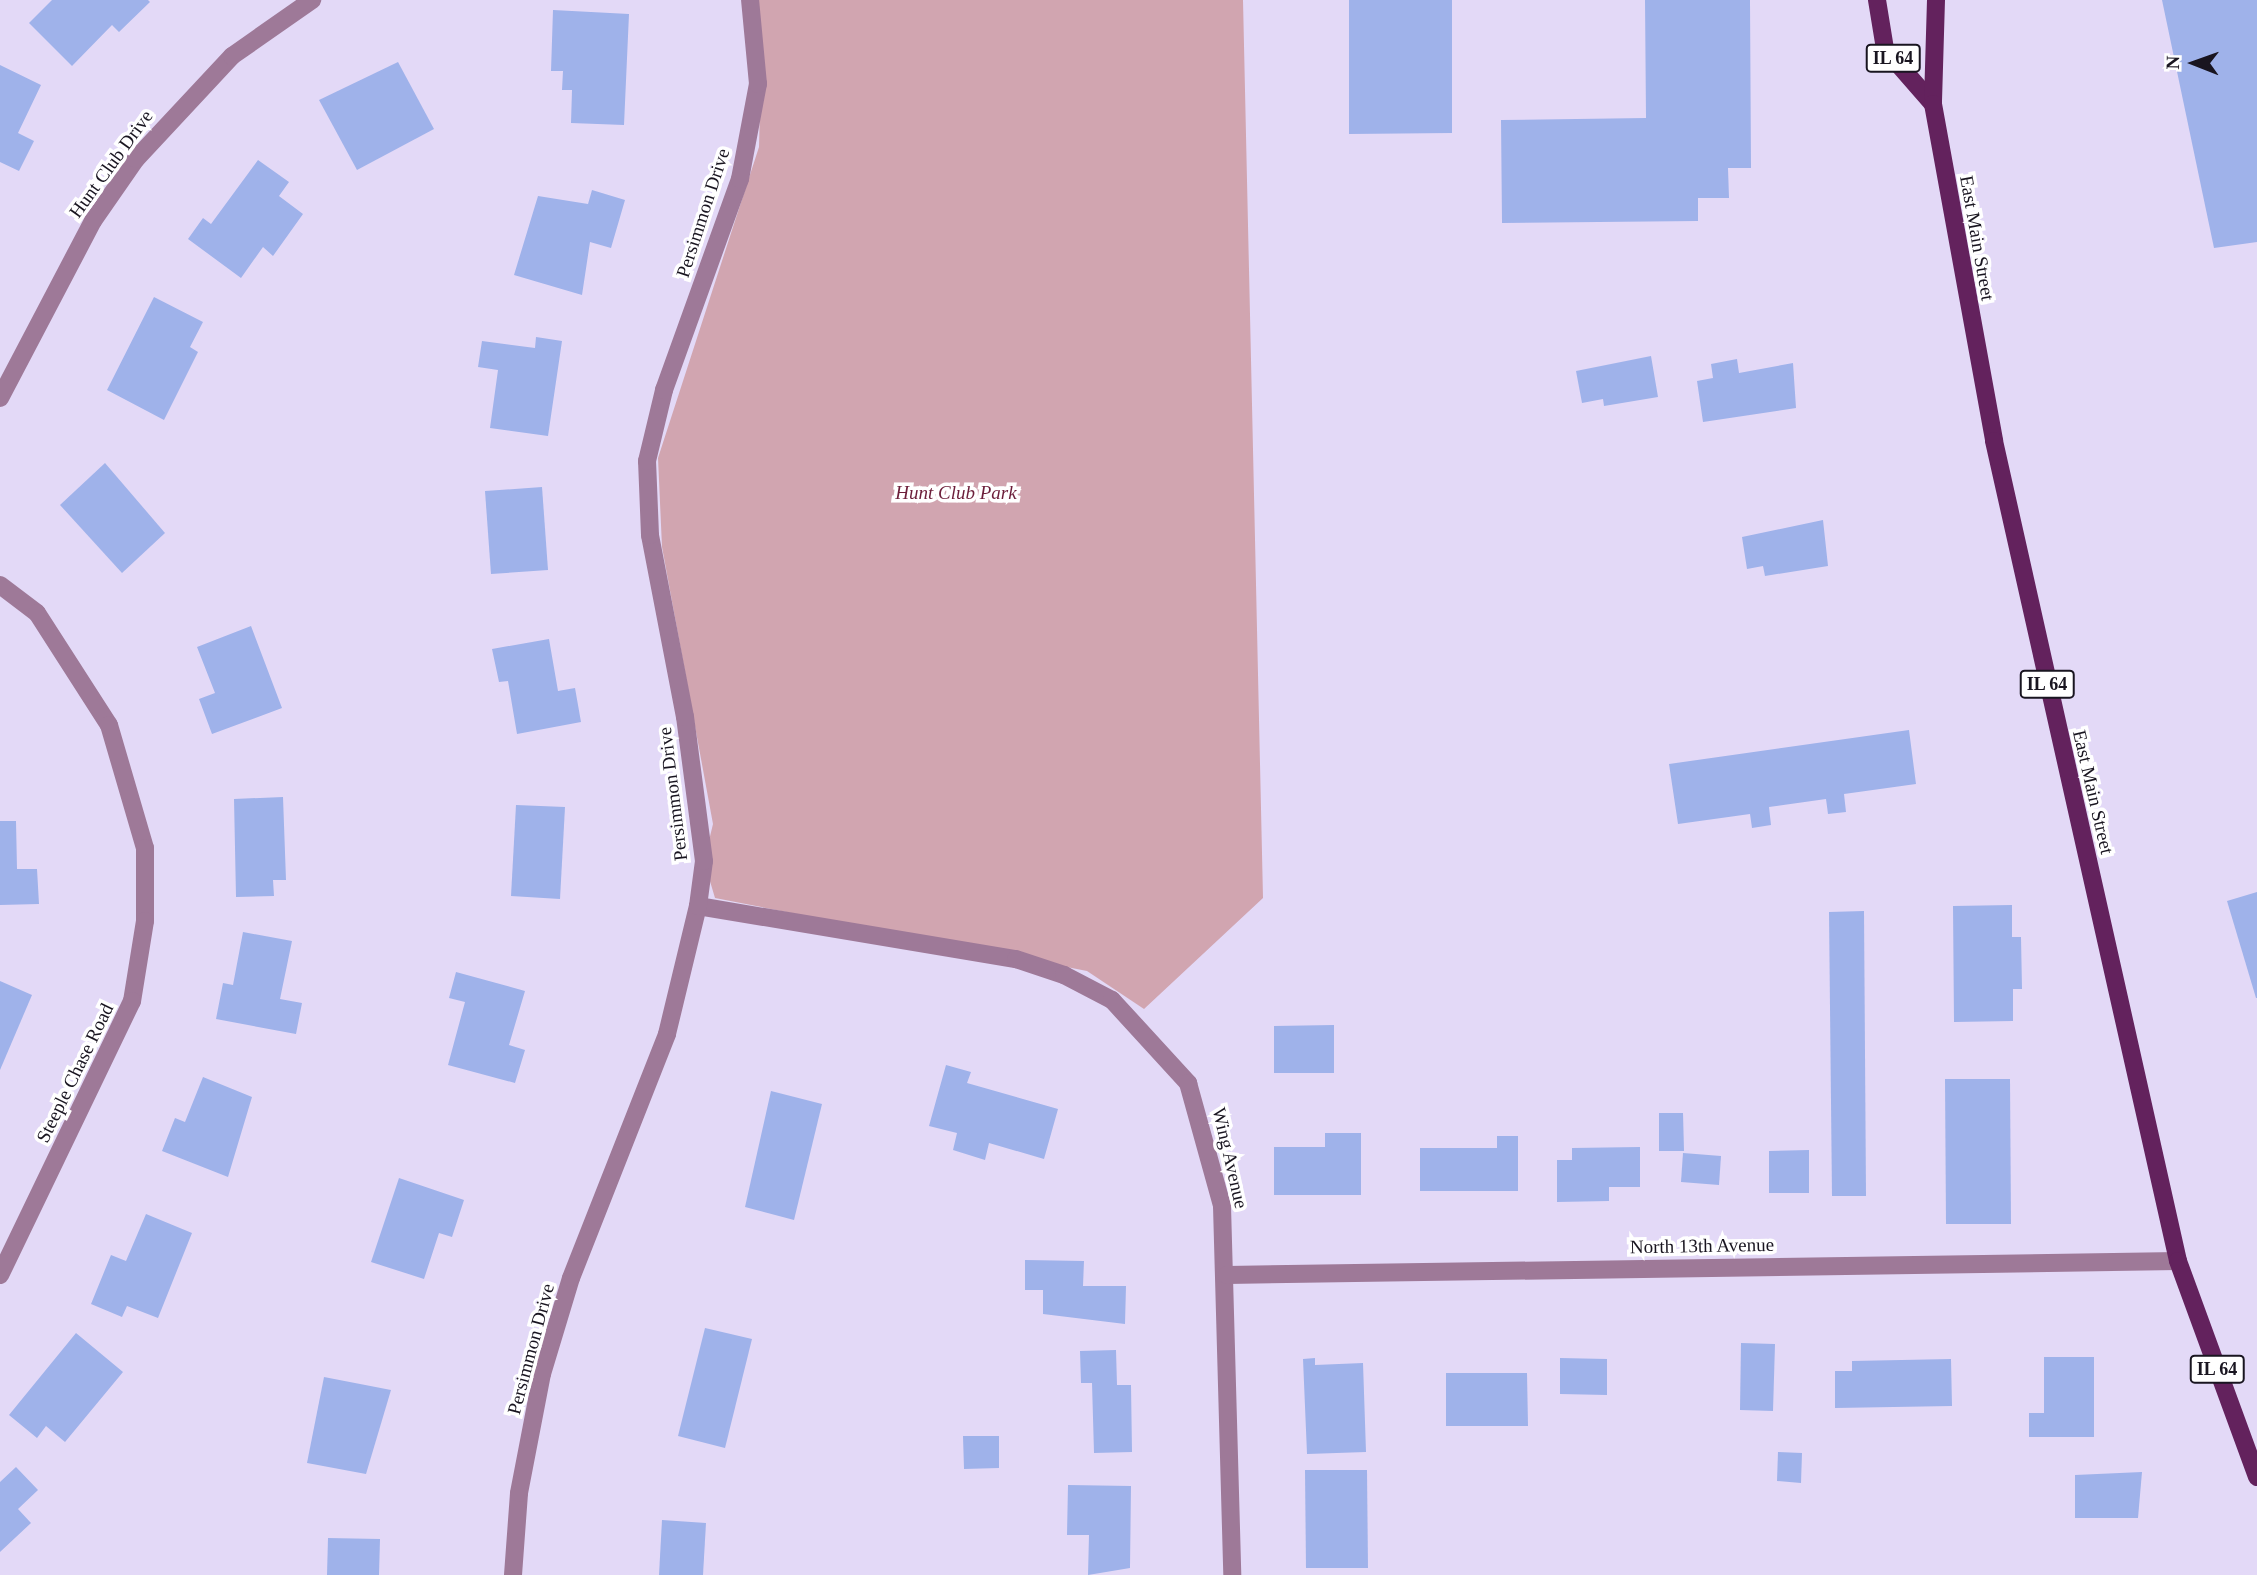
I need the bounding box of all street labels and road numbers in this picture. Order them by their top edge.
road number: IL 64 [1865,44,1921,72]
street label: Hunt Club Drive [64,106,158,222]
street label: Persimmon Drive [671,145,735,281]
street label: East Main Street [1955,174,1999,302]
road number: IL 64 [2019,670,2075,698]
street label: Persimmon Drive [653,726,693,862]
street label: East Main Street [2068,728,2118,856]
street label: Steeple Chase Road [31,1000,119,1146]
street label: Wing Avenue [1207,1105,1253,1211]
street label: North 13th Avenue [1629,1233,1775,1259]
street label: Persimmon Drive [503,1281,559,1417]
road number: IL 64 [2189,1354,2245,1384]

